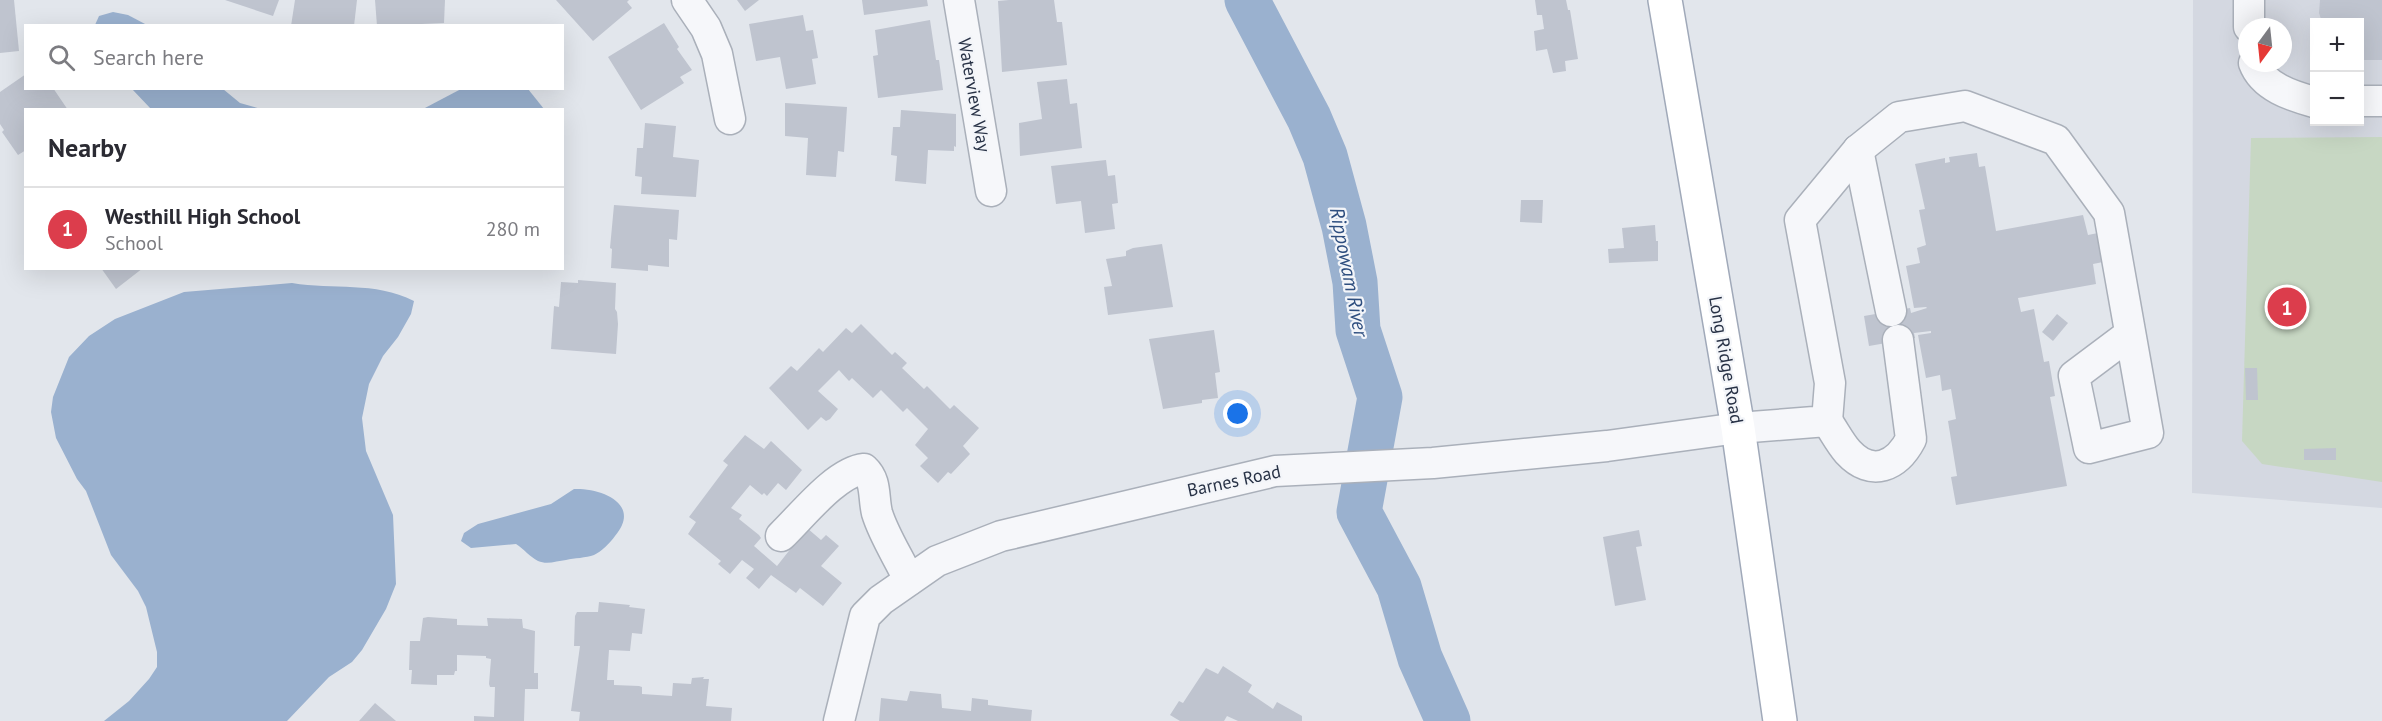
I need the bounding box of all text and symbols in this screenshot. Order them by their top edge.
north arrow [2238,18,2292,72]
map controls [2310,18,2364,126]
button: + [2310,18,2364,72]
search box [24,24,564,90]
street label: Waterview Way [953,36,996,154]
icon: search [45,41,78,74]
text: Search here [93,43,204,71]
button: − [2310,72,2364,126]
text: Nearby [48,131,126,164]
text: Westhill High School [105,202,300,230]
water label: Rippowam River [1324,205,1375,340]
text: 1 [62,216,73,242]
text: 280 m [486,216,540,242]
text: School [105,230,163,256]
pin: 1 [2268,284,2306,330]
street label: Long Ridge Road [1704,294,1749,426]
your location [1223,399,1252,428]
street label: Barnes Road [1185,459,1283,502]

